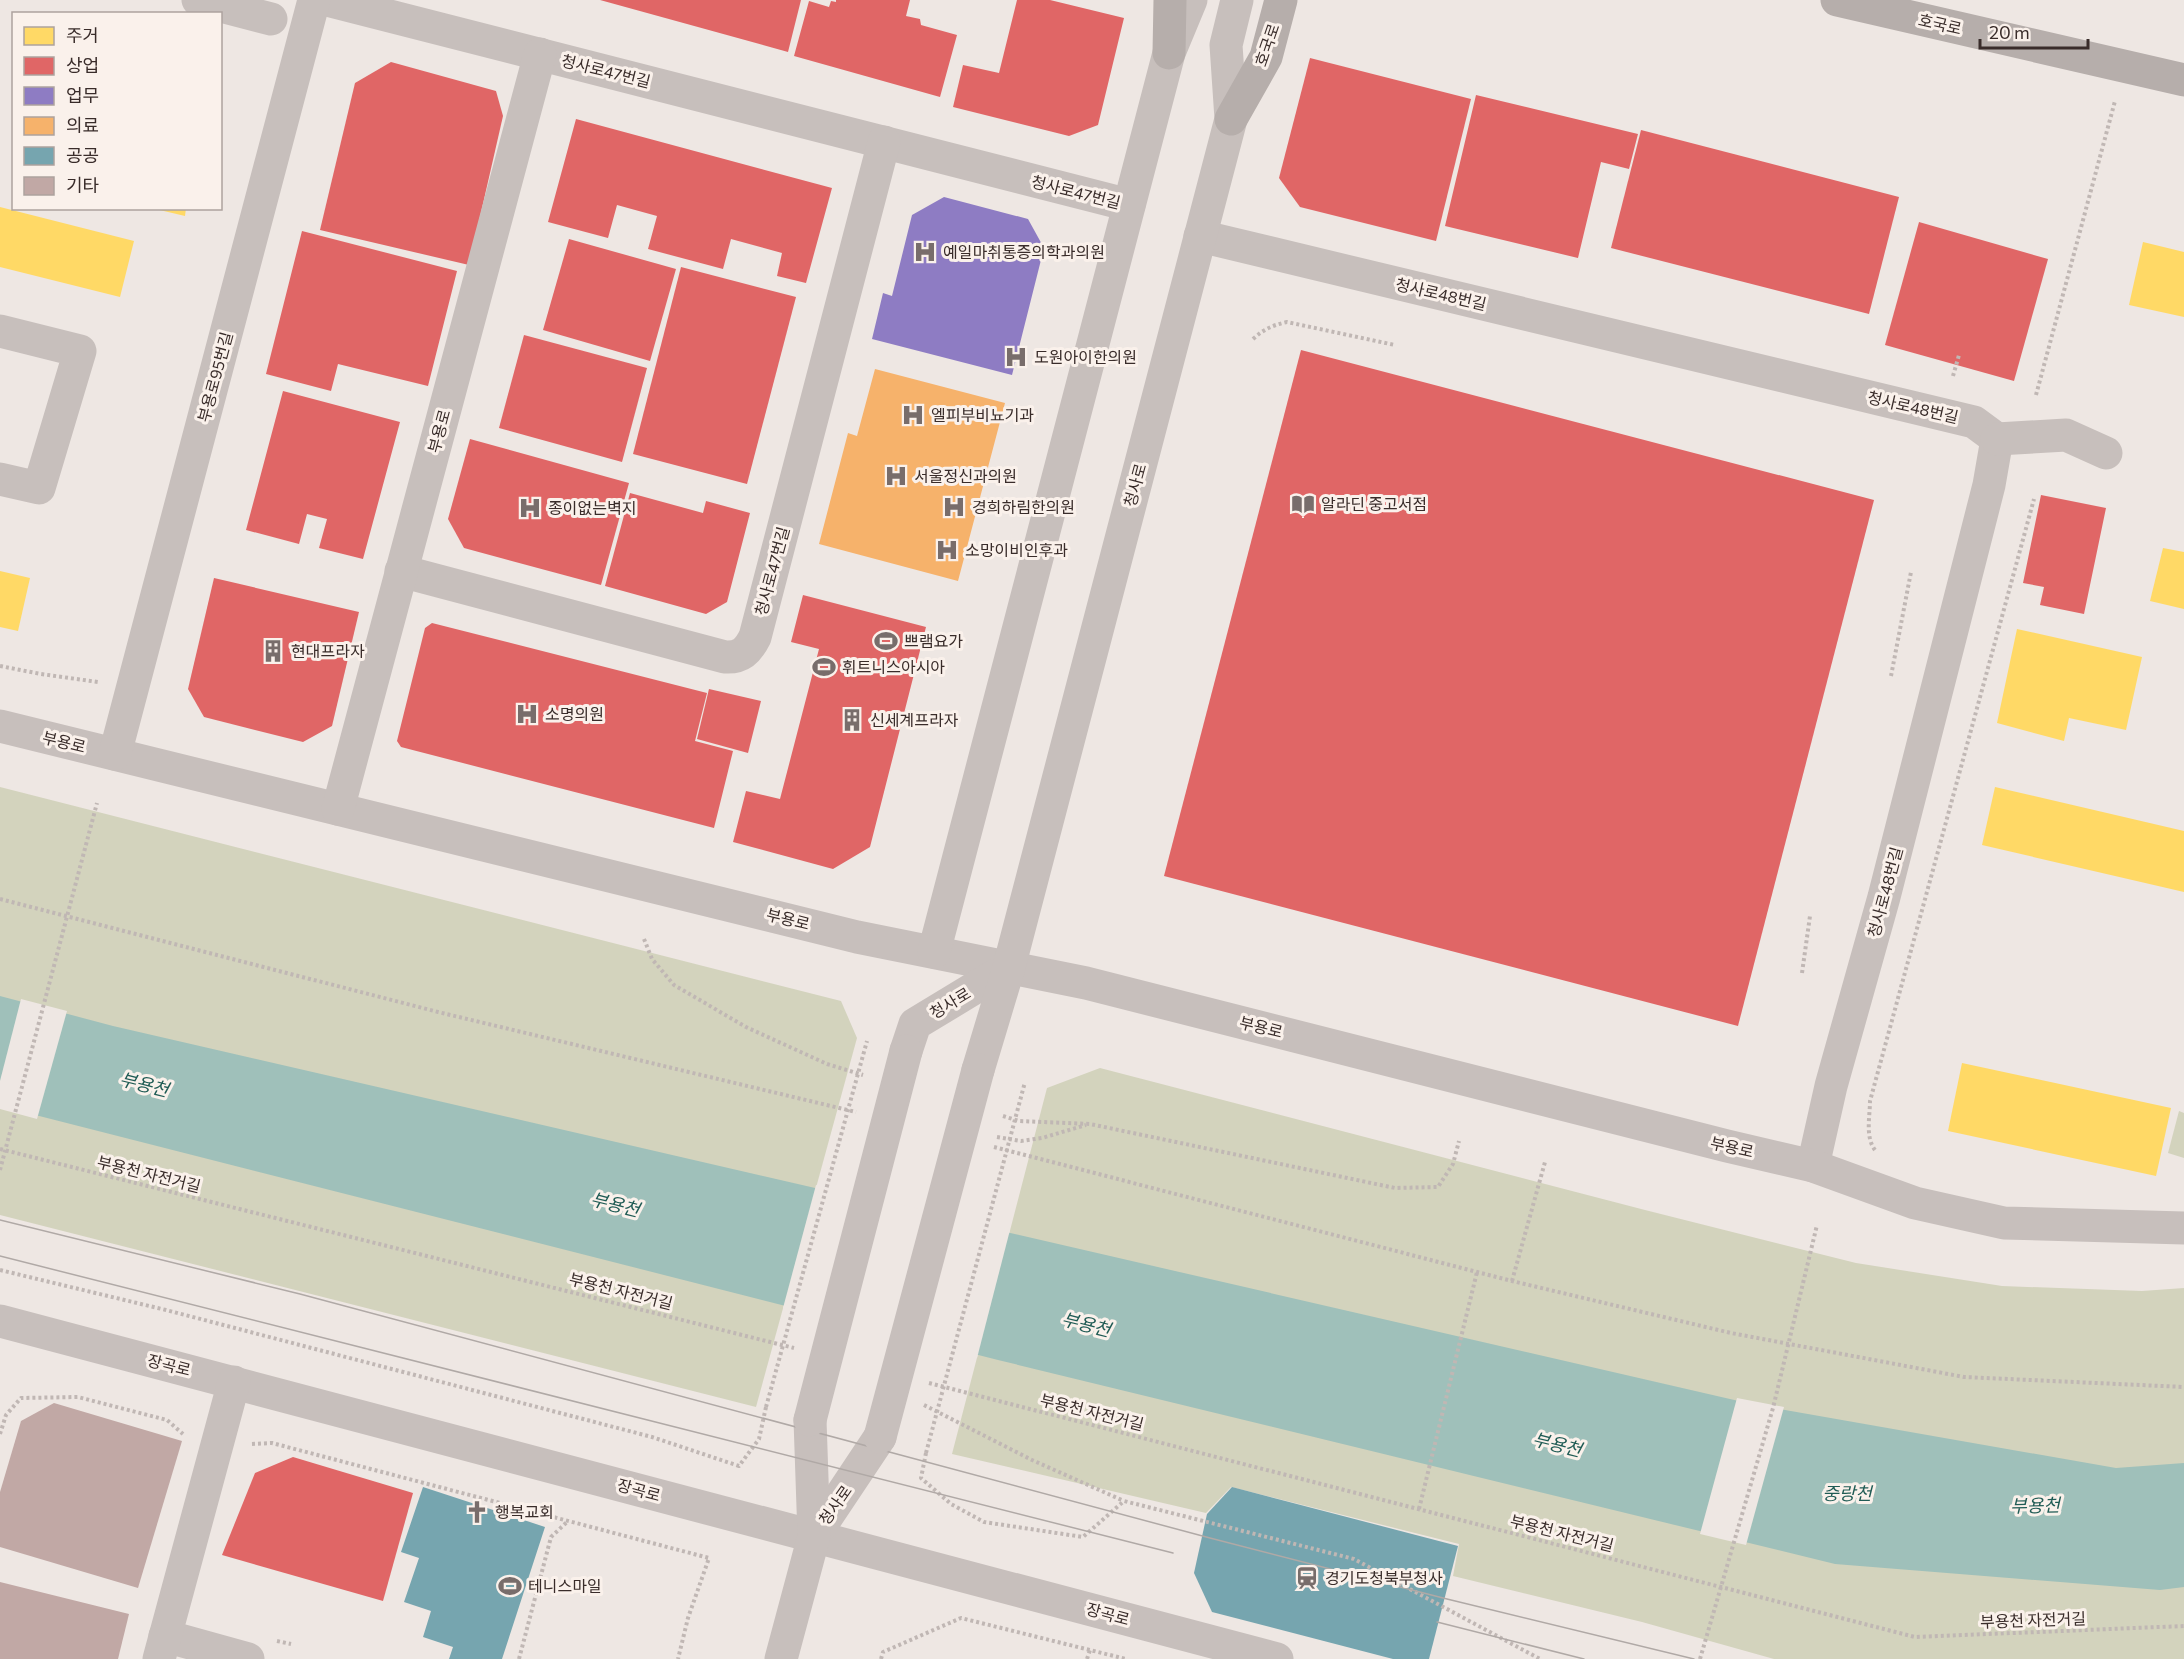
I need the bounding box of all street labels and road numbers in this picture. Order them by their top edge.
street label: 호국로 [1916,9,1964,38]
street label: 호국로 [1250,21,1283,69]
street label: 청사로47번길 [560,50,653,91]
street label: 청사로47번길 [1030,171,1123,212]
street label: 청사로48번길 [1394,274,1489,313]
street label: 부용로95번길 [193,330,236,424]
street label: 청사로48번길 [1866,387,1961,426]
street label: 부용로 [424,407,453,455]
street label: 청사로 [1120,461,1149,509]
street label: 청사로47번길 [751,524,793,617]
street label: 부용로 [40,727,88,756]
street label: 청사로48번길 [1863,845,1906,939]
street label: 부용로 [764,904,812,933]
street label: 청사로 [926,983,974,1022]
street label: 부용로 [1237,1012,1285,1041]
street label: 부용로 [1708,1132,1756,1161]
street label: 부용천 자전거길 [95,1151,203,1196]
street label: 부용천 자전거길 [567,1268,675,1313]
street label: 장곡로 [145,1350,193,1379]
street label: 부용천 자전거길 [1038,1389,1146,1434]
street label: 장곡로 [615,1475,663,1504]
street label: 청사로 [814,1481,855,1528]
street label: 부용천 자전거길 [1508,1510,1616,1555]
street label: 장곡로 [1084,1599,1132,1628]
street label: 부용천 자전거길 [1980,1608,2086,1631]

